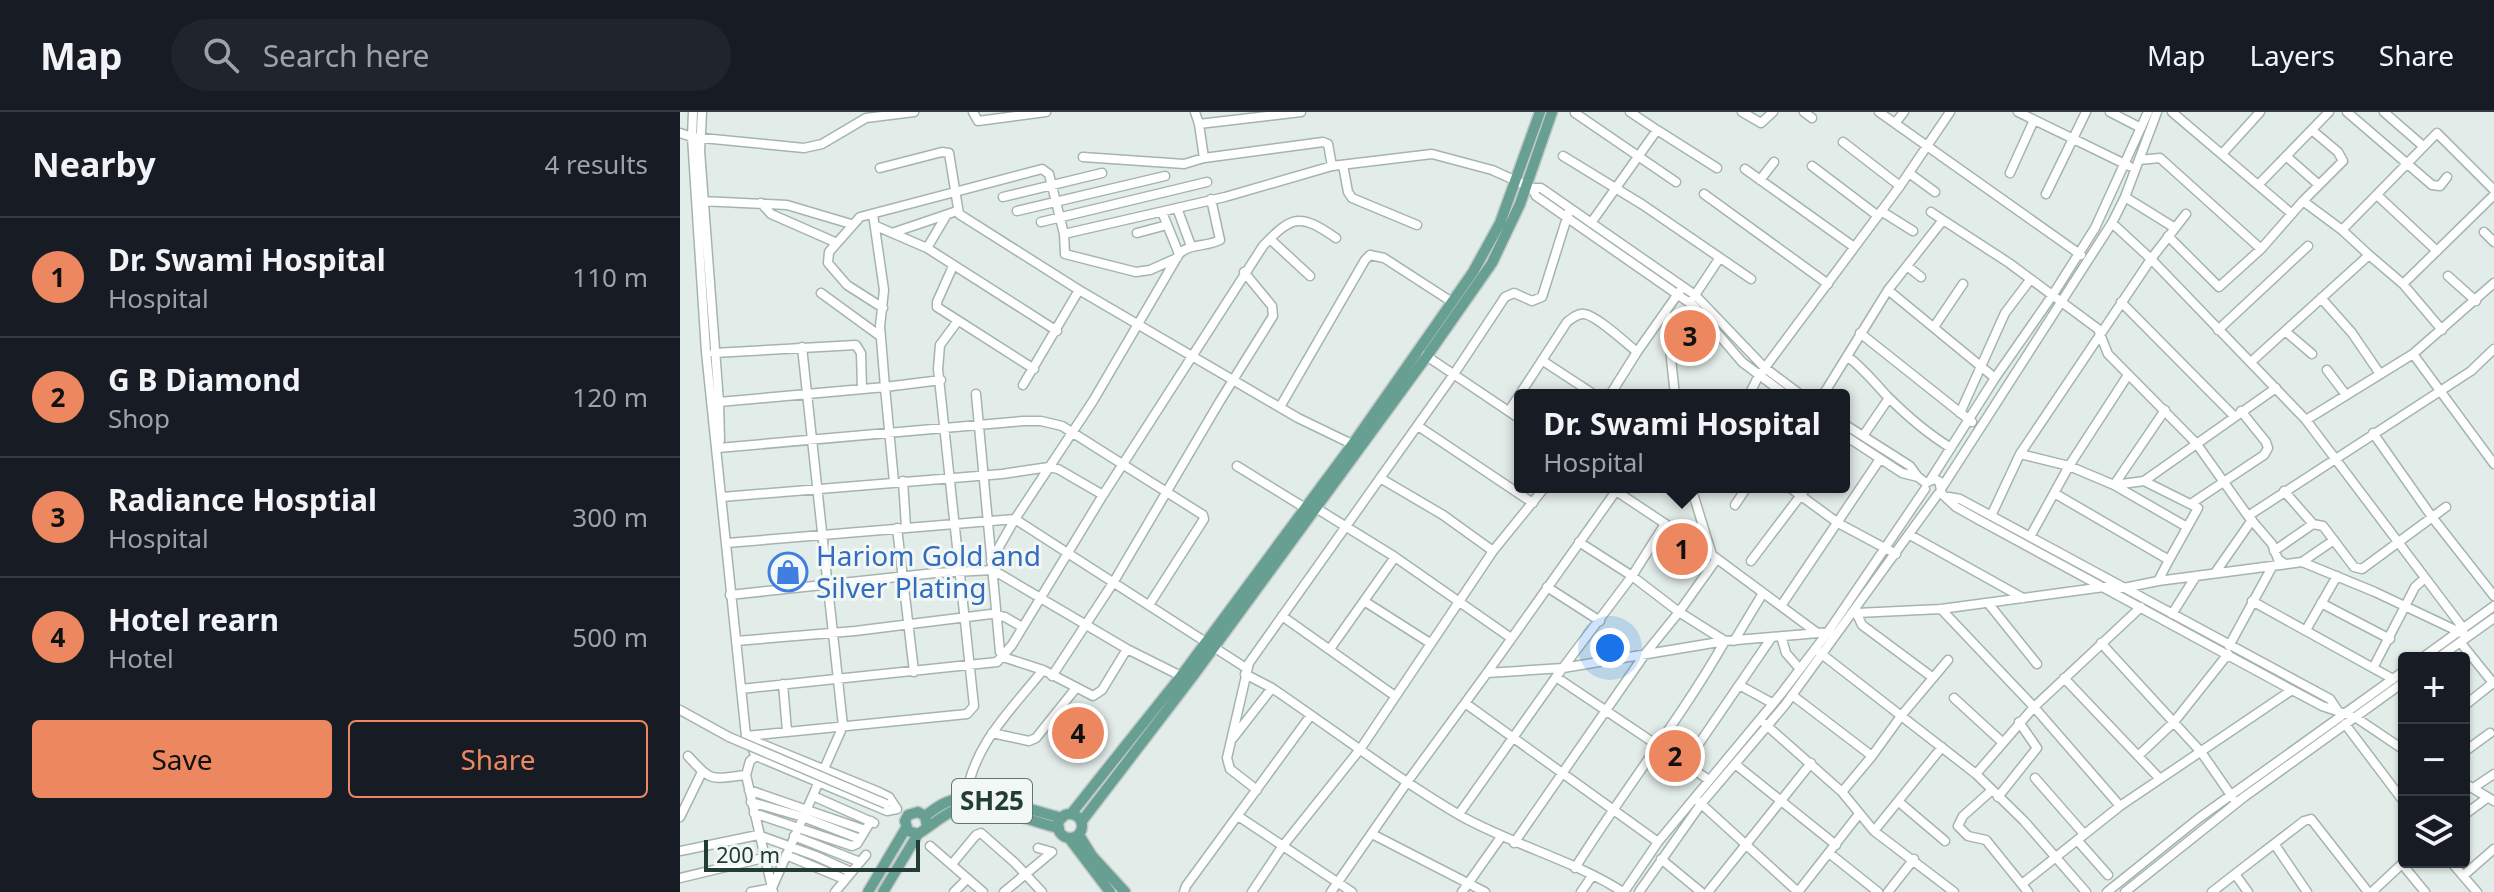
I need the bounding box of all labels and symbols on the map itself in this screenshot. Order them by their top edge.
pin: 3 [1664,306,1716,366]
pin: 1 [1656,519,1708,579]
place label: Hariom Gold and Silver Plating [816,536,1041,606]
shop icon: Hariom Gold and Silver Plating [767,551,809,593]
your location [1590,628,1630,668]
pin: 4 [1052,703,1104,763]
pin: 2 [1649,726,1701,786]
road number: SH25 [952,779,1032,823]
scale bar [704,836,920,872]

